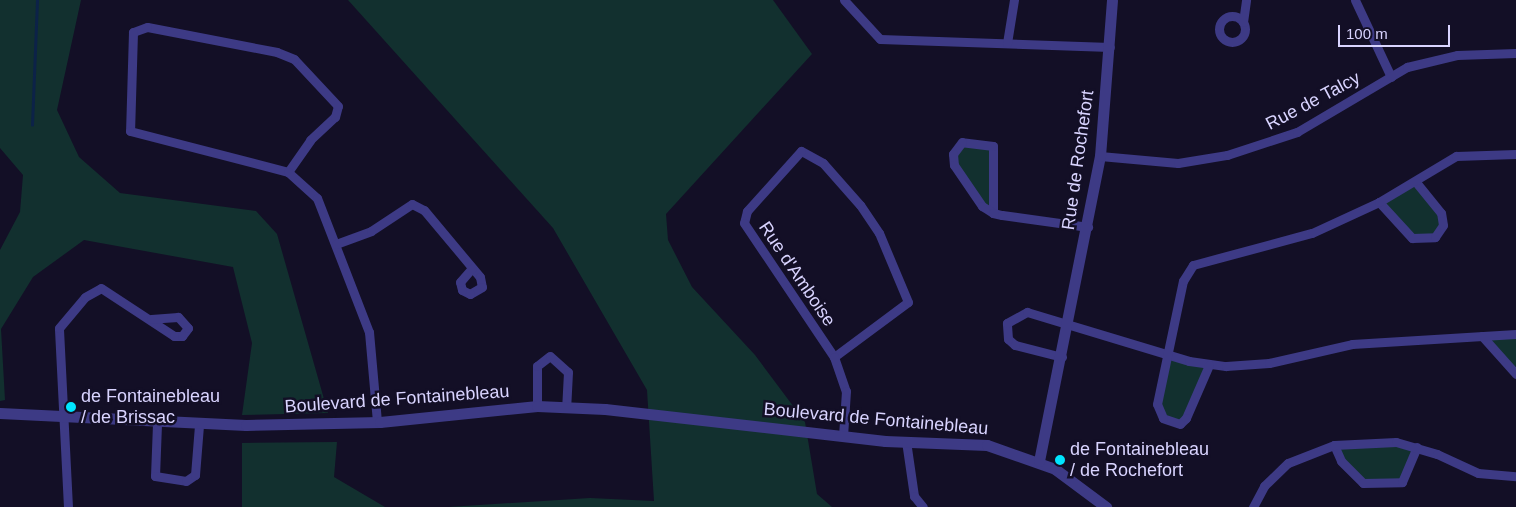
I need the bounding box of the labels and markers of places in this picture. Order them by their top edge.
place label: de Fontainebleau / de Brissac [81,386,220,428]
marker: de Fontainebleau / de Brissac [65,401,77,413]
place label: de Fontainebleau / de Rochefort [1070,439,1209,482]
marker: de Fontainebleau / de Rochefort [1054,454,1066,466]

